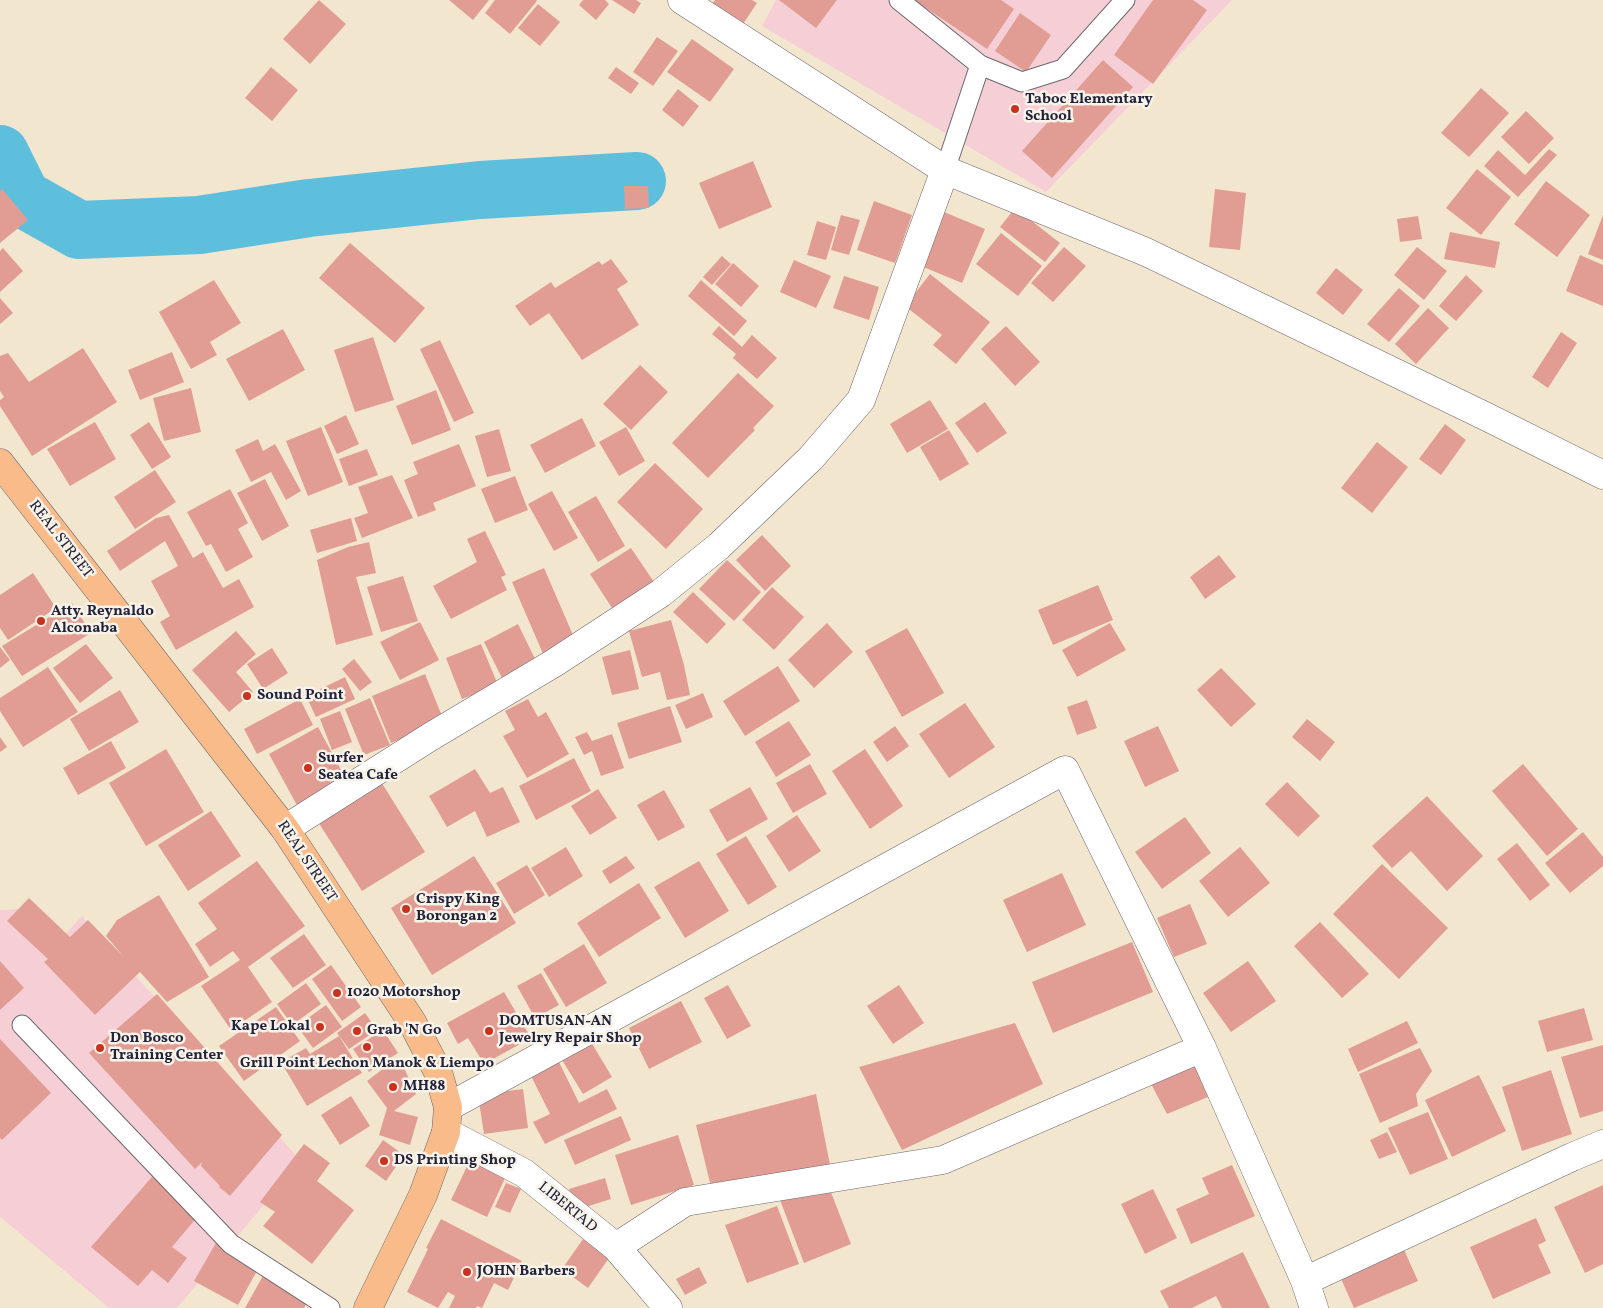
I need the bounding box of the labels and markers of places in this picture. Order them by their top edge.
place label: Taboc Elementary School [1025,91,1153,126]
marker: Taboc Elementary School [1009,103,1021,115]
place label: Atty. Reynaldo Alconaba [51,603,154,638]
marker: Atty. Reynaldo Alconaba [35,615,47,627]
place label: Sound Point [257,687,343,705]
marker: Sound Point [241,690,253,702]
place label: Surfer Seatea Cafe [318,750,398,785]
marker: Surfer Seatea Cafe [302,762,314,774]
place label: Crispy King Borongan 2 [416,891,500,926]
marker: Crispy King Borongan 2 [400,903,412,915]
place label: 1020 Motorshop [347,984,461,1002]
marker: 1020 Motorshop [331,987,343,999]
place label: DOMTUSAN-AN Jewelry Repair Shop [499,1013,642,1048]
place label: Kape Lokal [231,1018,310,1036]
marker: Kape Lokal [314,1021,326,1033]
place label: Grab 'N Go [367,1022,441,1040]
marker: Grab 'N Go [351,1025,363,1037]
marker: DOMTUSAN-AN Jewelry Repair Shop [483,1025,495,1037]
place label: Don Bosco Training Center [110,1030,223,1065]
marker: Grill Point Lechon Manok & Liempo [361,1041,373,1053]
marker: Don Bosco Training Center [94,1042,106,1054]
place label: Grill Point Lechon Manok & Liempo [240,1055,494,1073]
place label: MH88 [403,1078,446,1096]
marker: MH88 [387,1081,399,1093]
place label: DS Printing Shop [394,1152,516,1170]
marker: DS Printing Shop [378,1155,390,1167]
place label: JOHN Barbers [477,1263,575,1281]
marker: JOHN Barbers [461,1266,473,1278]

